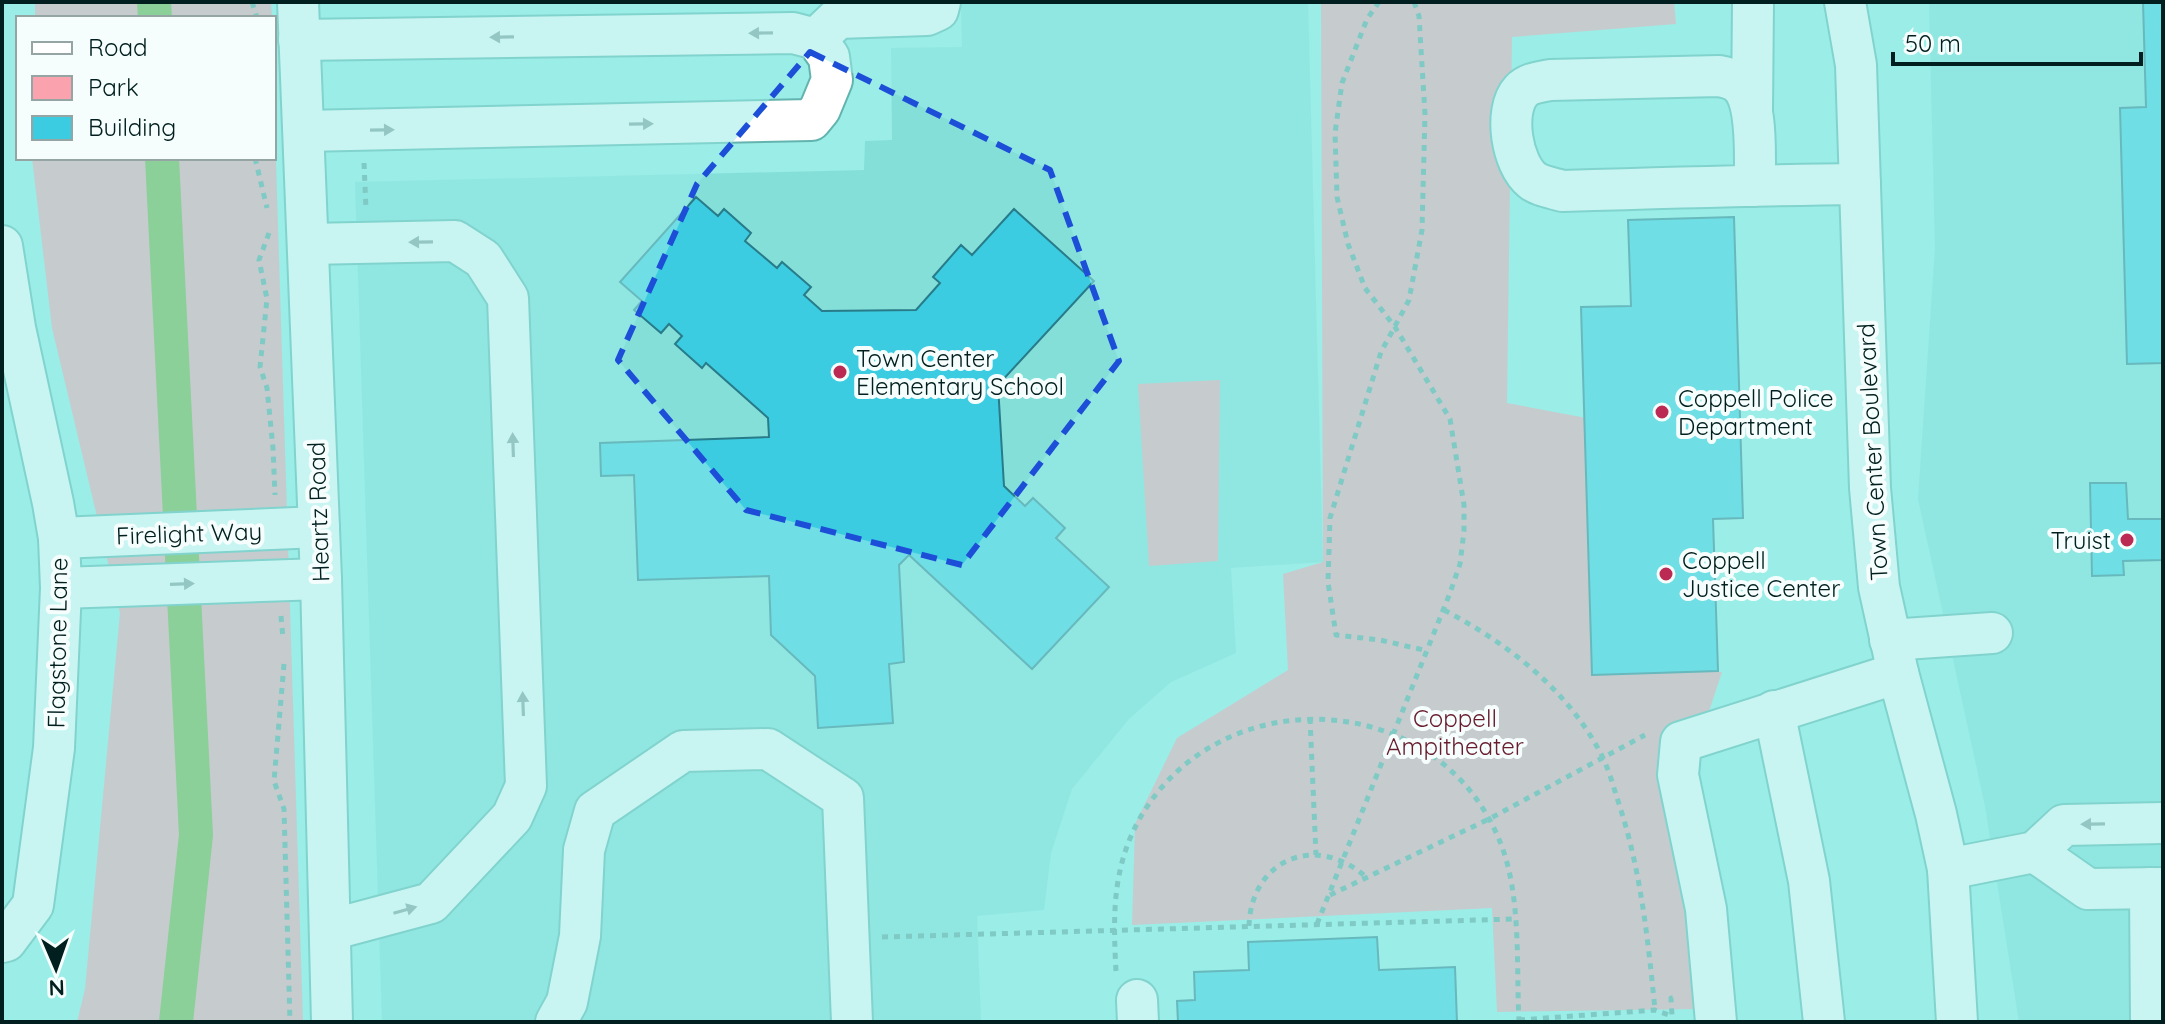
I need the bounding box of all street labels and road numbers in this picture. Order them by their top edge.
street label: Town Center Boulevard [1850,322,1894,582]
street label: Heartz Road [301,441,335,583]
street label: Firelight Way [115,515,263,551]
street label: Flagstone Lane [41,557,73,729]

